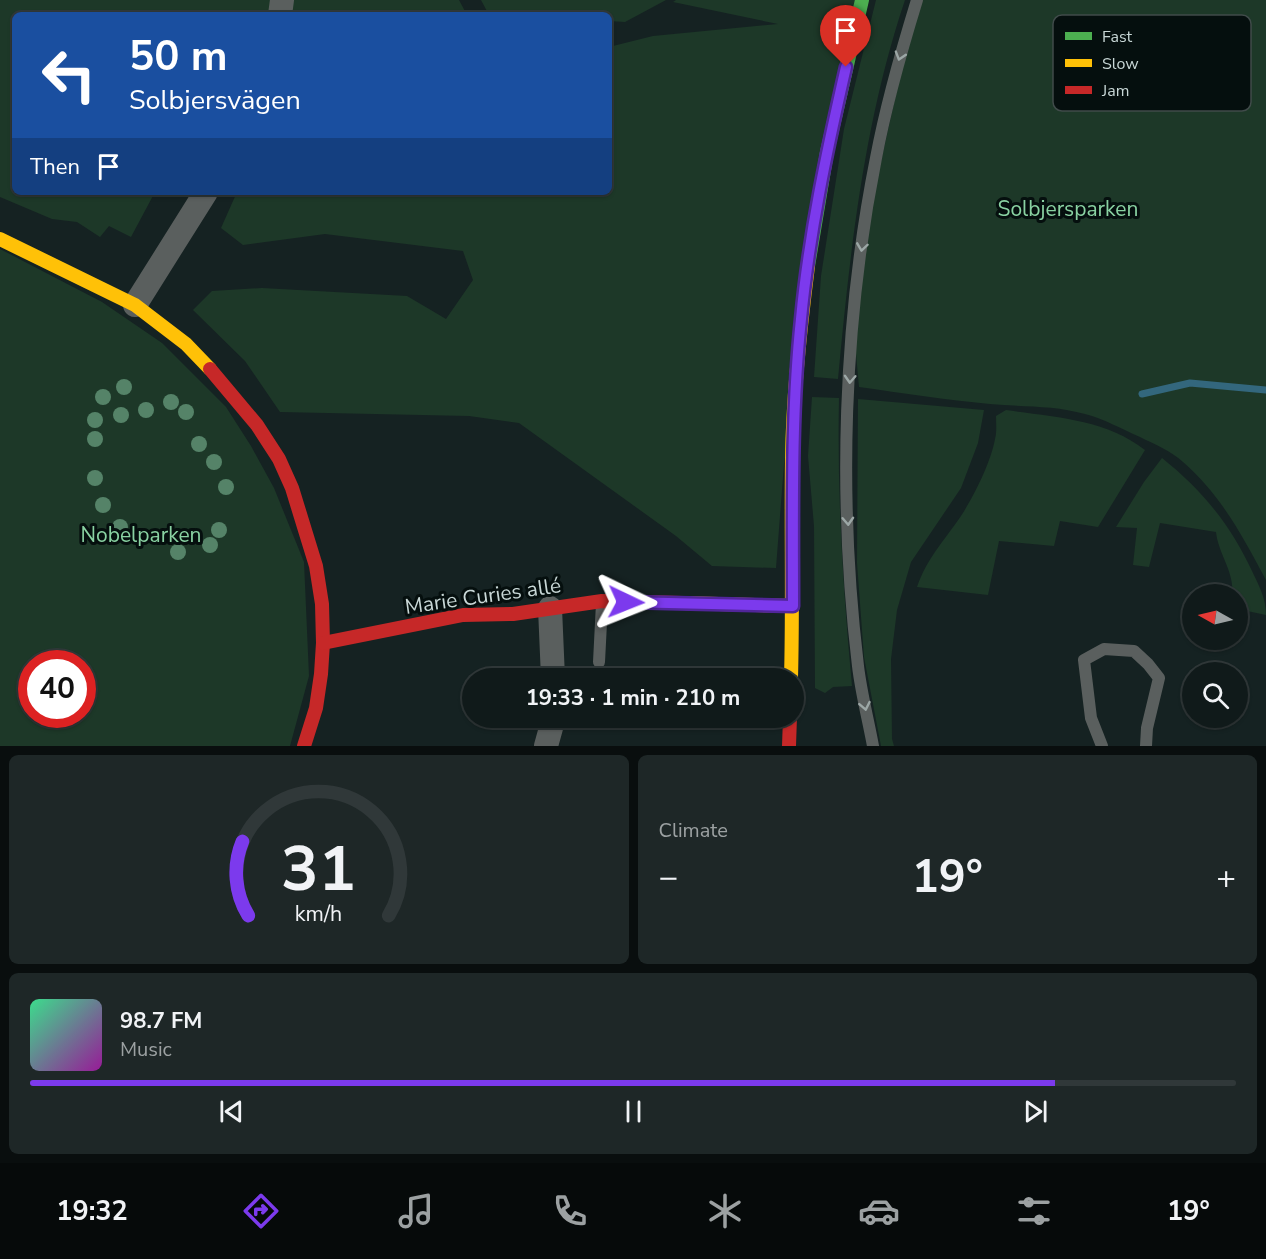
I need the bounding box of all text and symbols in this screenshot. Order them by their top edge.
pin [820,5,871,67]
icon: arrive [829,14,862,47]
legend [1053,15,1251,111]
text: Fast [1102,26,1133,48]
text: 50 m [129,28,228,85]
icon: left [30,36,108,114]
one-way arrow [895,50,907,61]
text: Slow [1102,53,1139,75]
text: Jam [1101,80,1129,102]
text: Solbjersvägen [129,82,301,119]
icon: arrive [92,150,125,183]
text: Then [30,152,80,182]
park label: Solbjersparken [998,195,1138,223]
one-way arrow [856,242,868,252]
one-way arrow [843,374,856,383]
one-way arrow [842,517,855,526]
park label: Nobelparken [80,521,202,549]
position arrow [594,570,658,634]
street label: Marie Curies allé [403,571,563,621]
north arrow [1182,584,1248,650]
map controls [1182,584,1248,728]
speed limit sign: 40 [18,650,96,728]
button: search [1182,662,1248,728]
text: 19:33 · 1 min · 210 m [526,683,740,713]
one-way arrow [858,701,871,711]
text: Climate [659,817,728,844]
text: 31 [281,827,356,912]
text: 19° [912,847,983,908]
text: − [659,855,678,900]
text: + [1216,855,1236,900]
text: km/h [295,900,342,930]
text: 98.7 FM [120,1006,202,1036]
text: Music [120,1036,172,1063]
icon: previous [215,1095,248,1128]
icon: pause [617,1095,650,1128]
icon: next [1019,1095,1052,1128]
icon: directions [240,1190,282,1232]
icon: music [395,1190,437,1232]
icon: phone [549,1190,591,1232]
icon: climate [704,1190,746,1232]
icon: car [858,1190,900,1232]
icon: filters [1013,1190,1055,1232]
text: 19:32 [56,1193,128,1230]
text: 19° [1167,1193,1210,1230]

